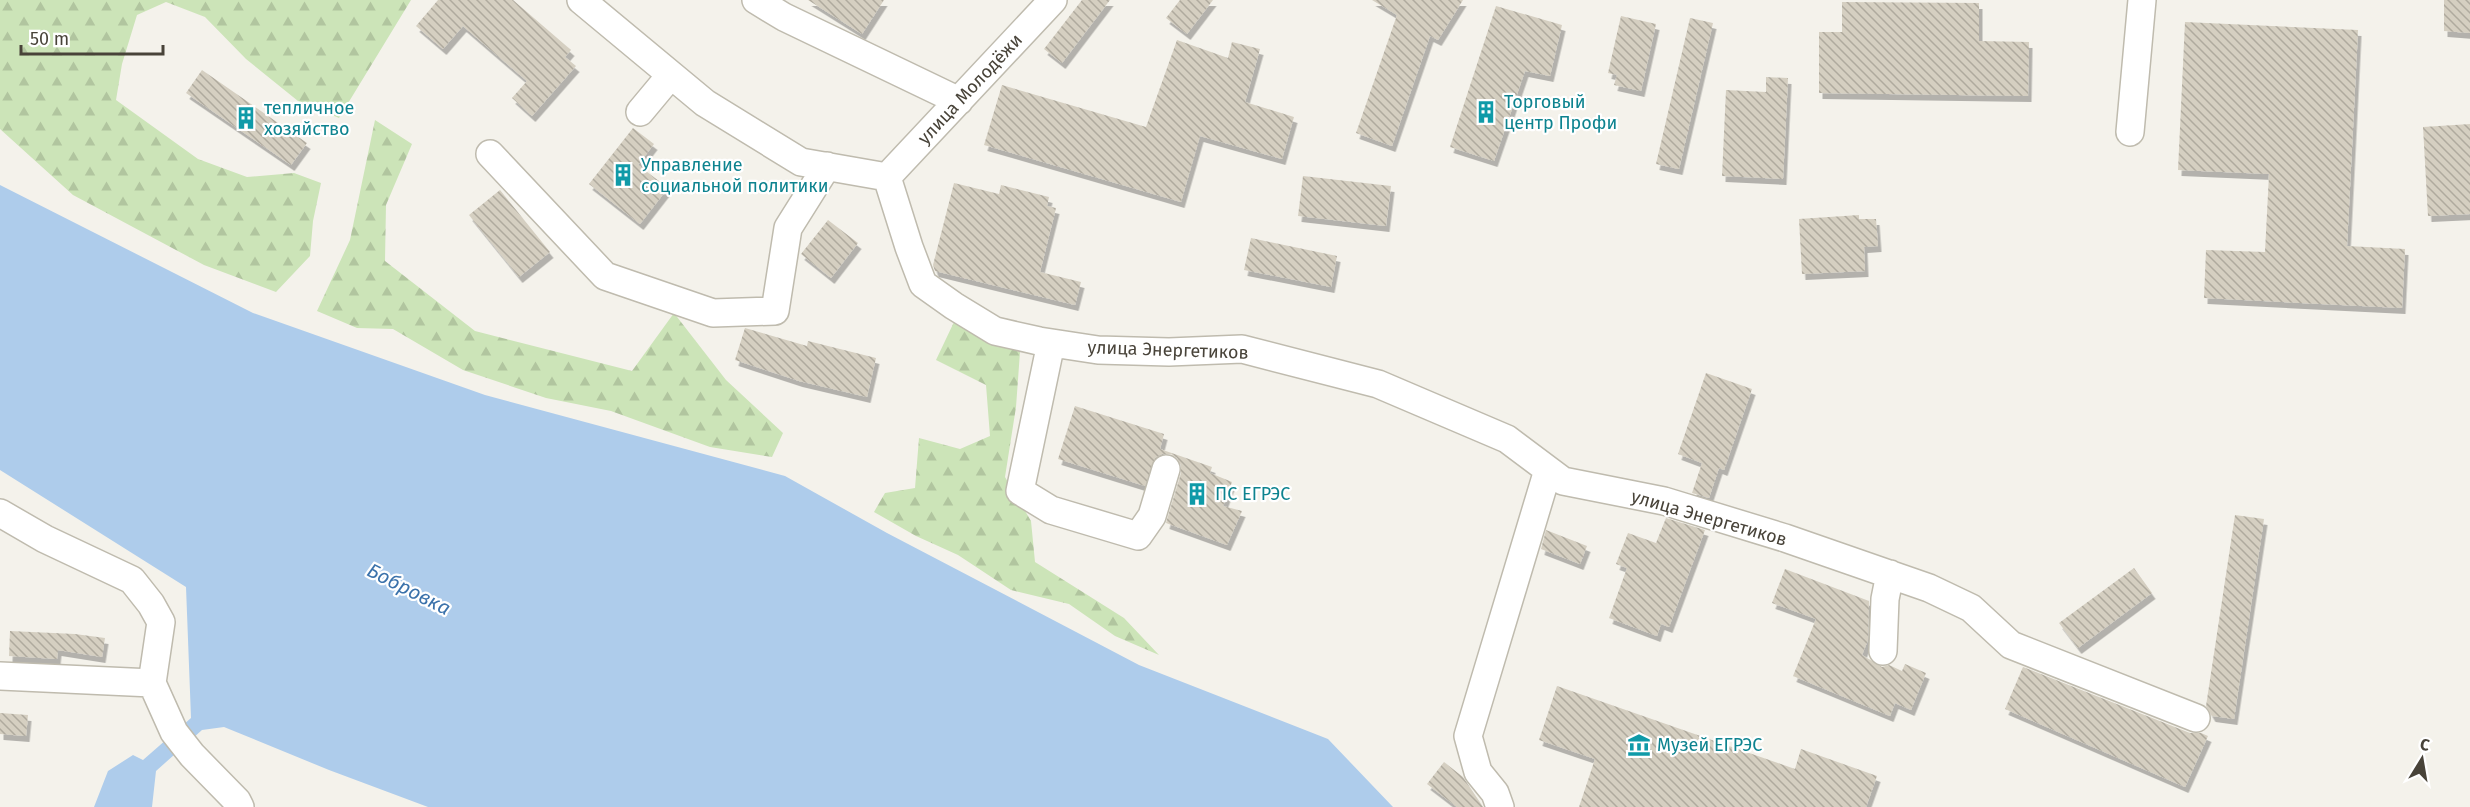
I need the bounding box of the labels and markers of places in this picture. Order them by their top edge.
place label: Торговый центр Профи [1504,91,1617,134]
place label: тепличное хозяйство [264,97,354,140]
building icon: Торговый центр Профи [1473,99,1499,125]
building icon: тепличное хозяйство [233,105,259,131]
place label: Управление социальной политики [641,154,828,197]
building icon: Управление социальной политики [610,162,636,188]
building icon: ПС ЕГРЭС [1184,481,1210,507]
place label: ПС ЕГРЭС [1215,483,1290,505]
museum icon: Музей ЕГРЭС [1626,732,1652,758]
place label: Музей ЕГРЭС [1657,734,1762,756]

